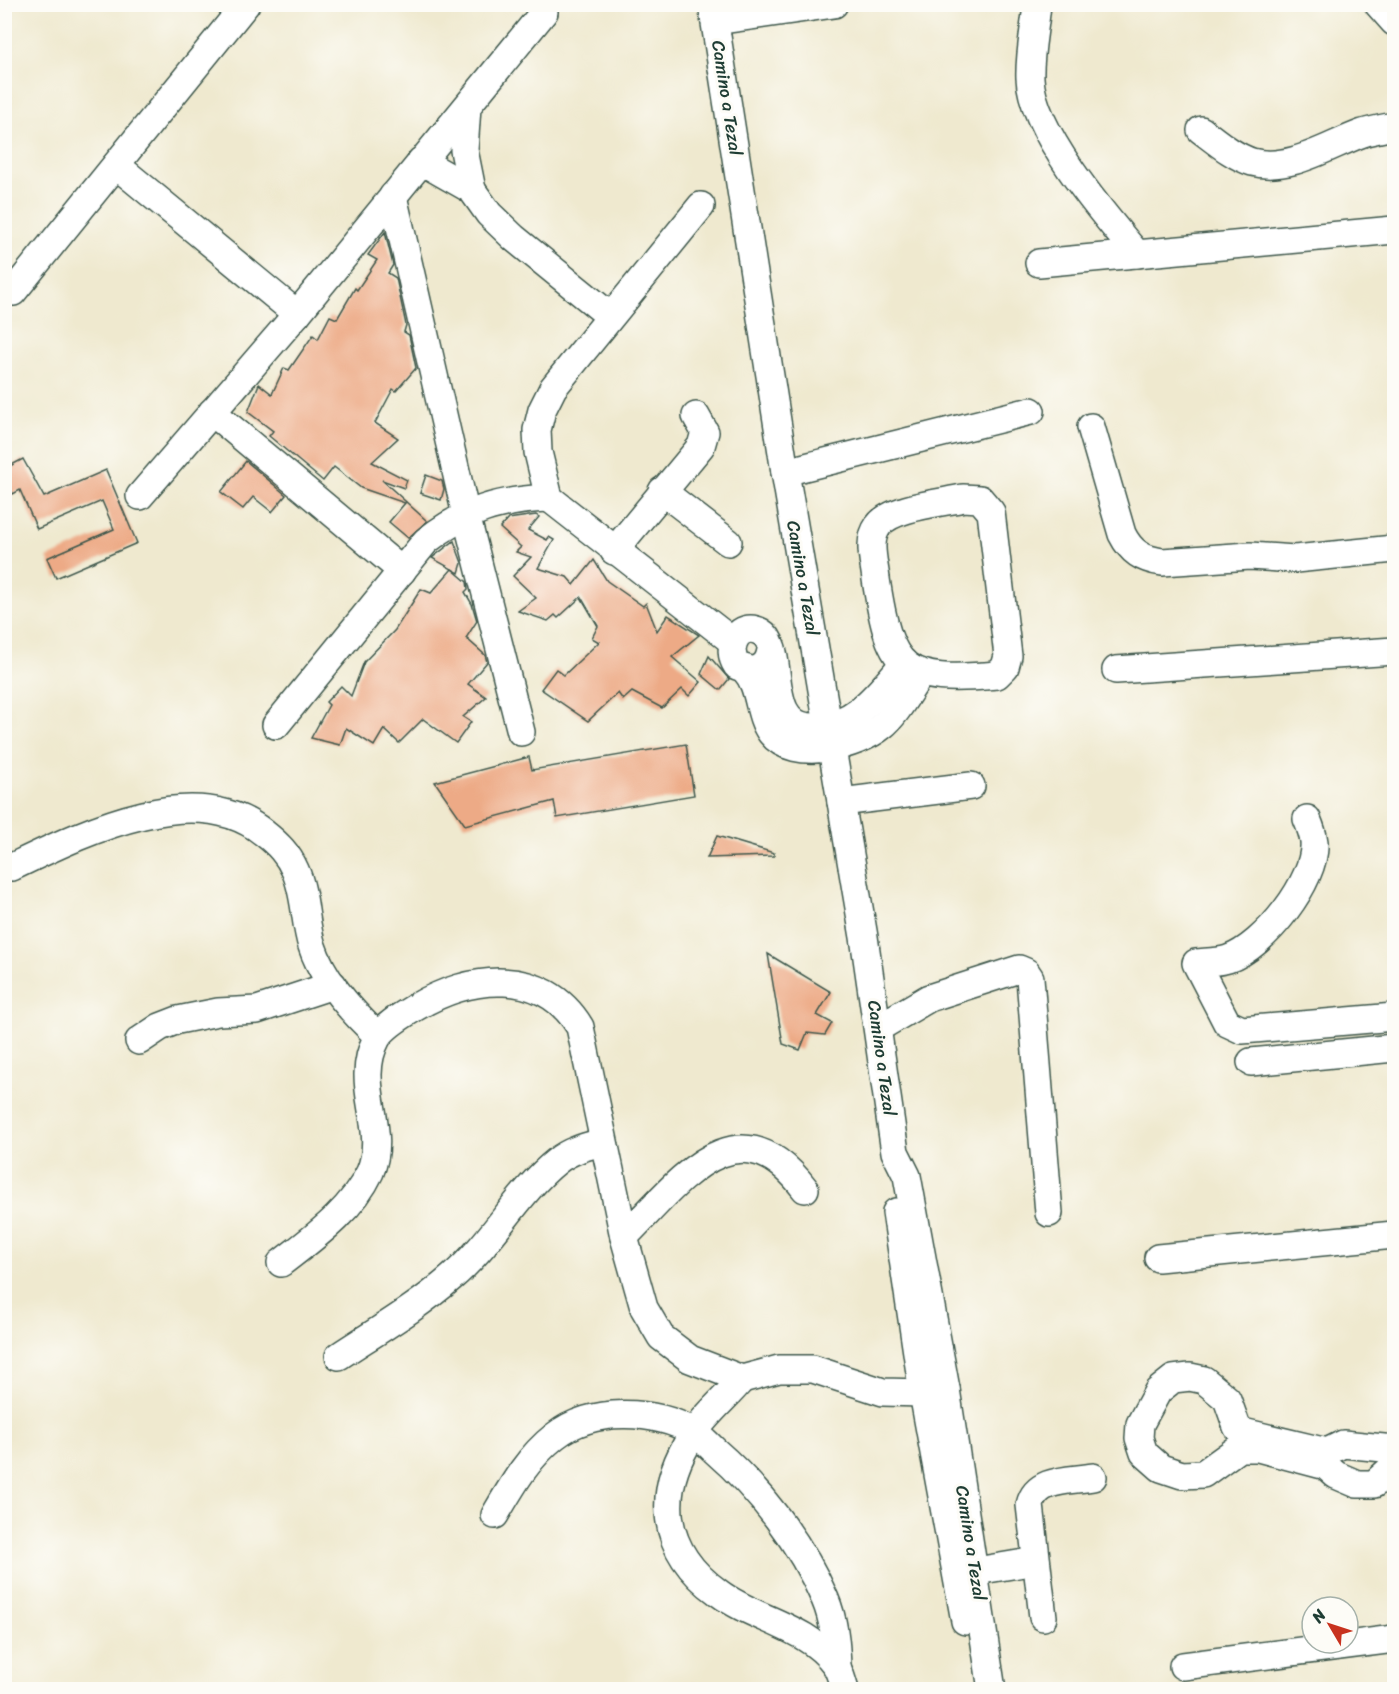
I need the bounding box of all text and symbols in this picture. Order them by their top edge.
street label: Camino a Tezal [702,38,752,159]
street label: Camino a Tezal [777,518,829,639]
street label: Camino a Tezal [858,998,906,1119]
street label: Camino a Tezal [946,1483,996,1604]
north arrow [1300,1595,1360,1655]
text: N [1303,1602,1334,1630]

